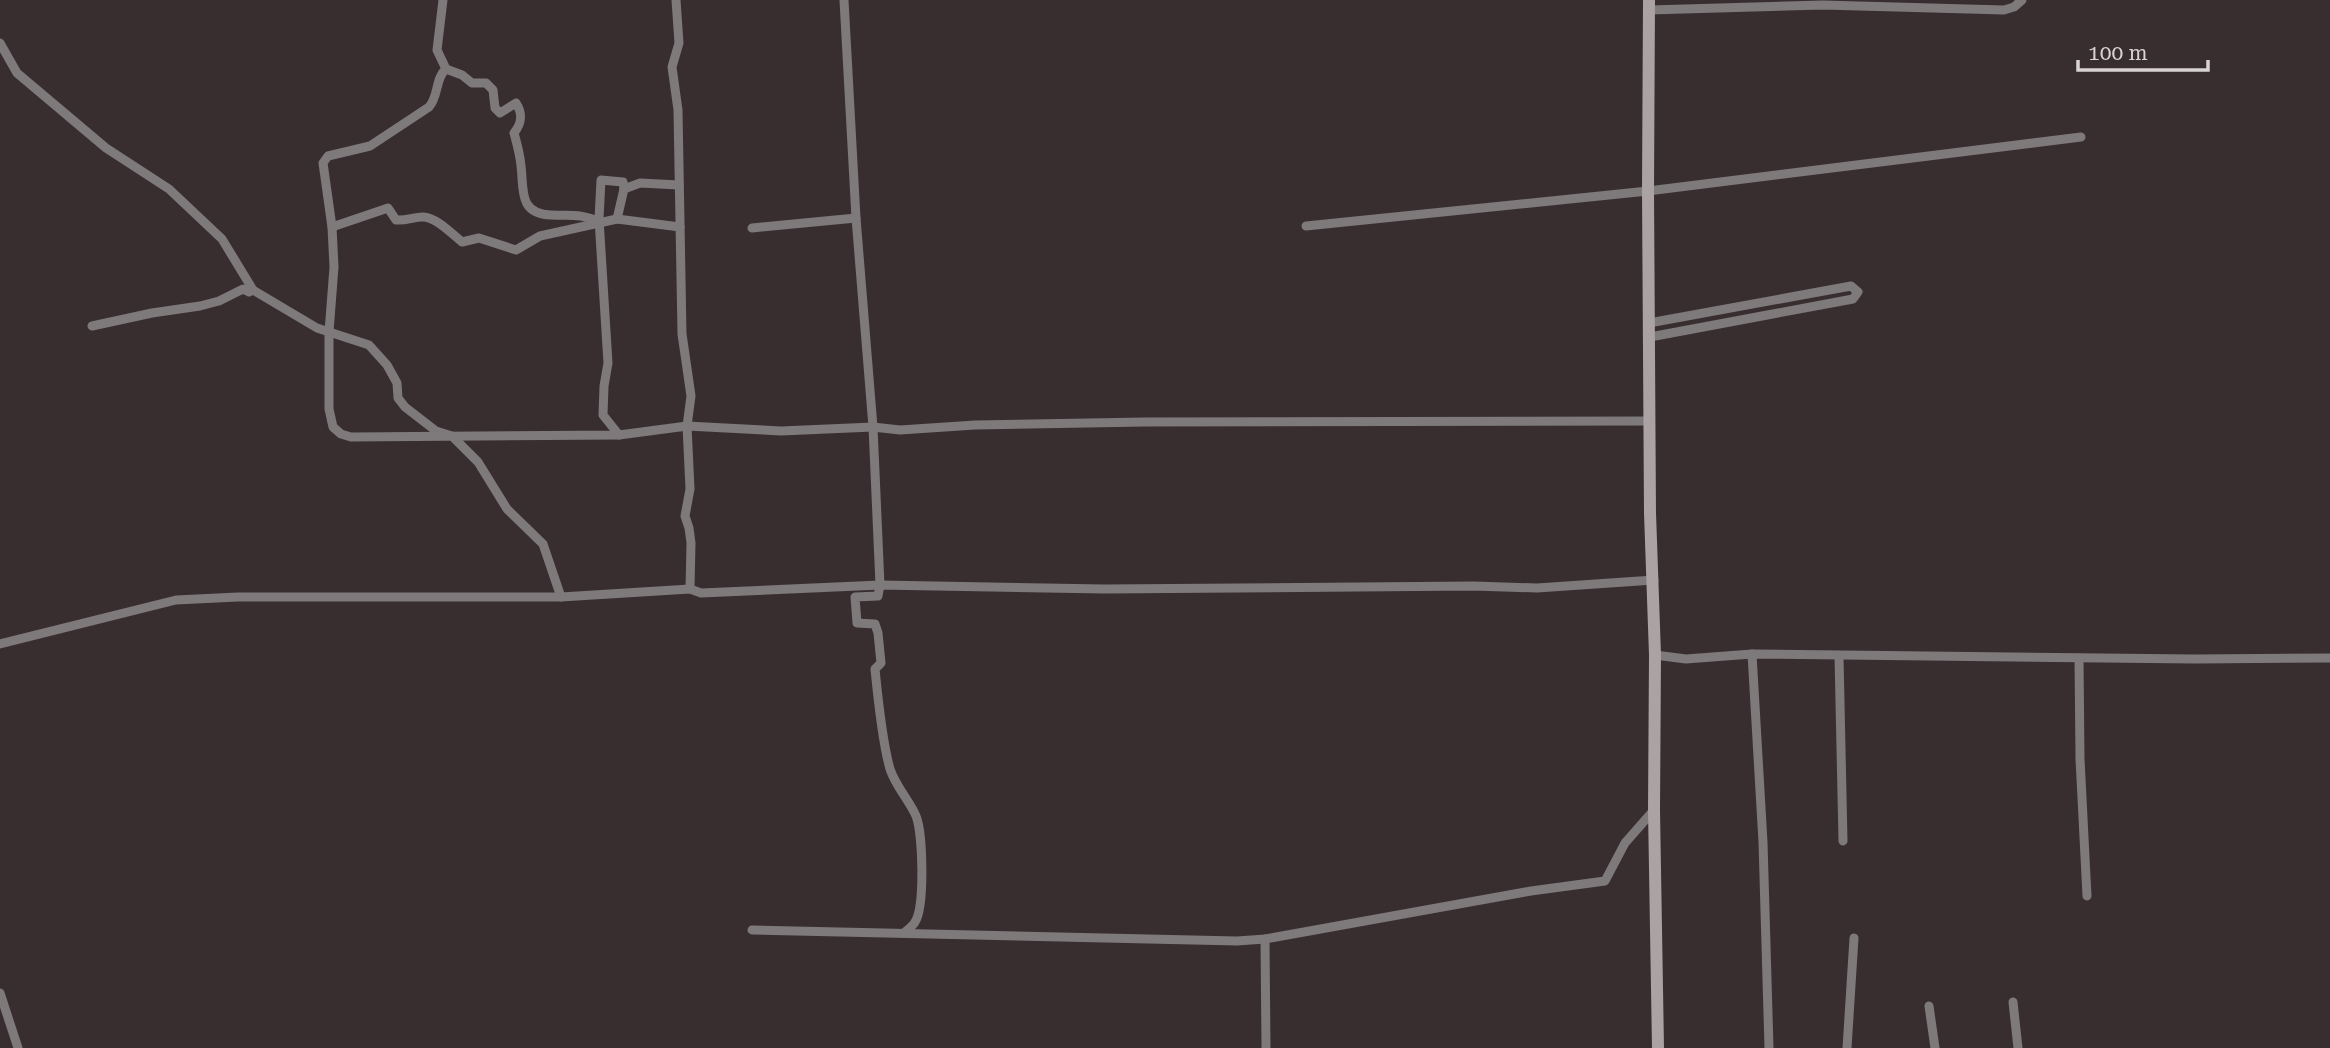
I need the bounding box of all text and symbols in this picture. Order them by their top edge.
scale bar [2078,28,2208,72]
text: 100 m [2088,41,2148,65]

